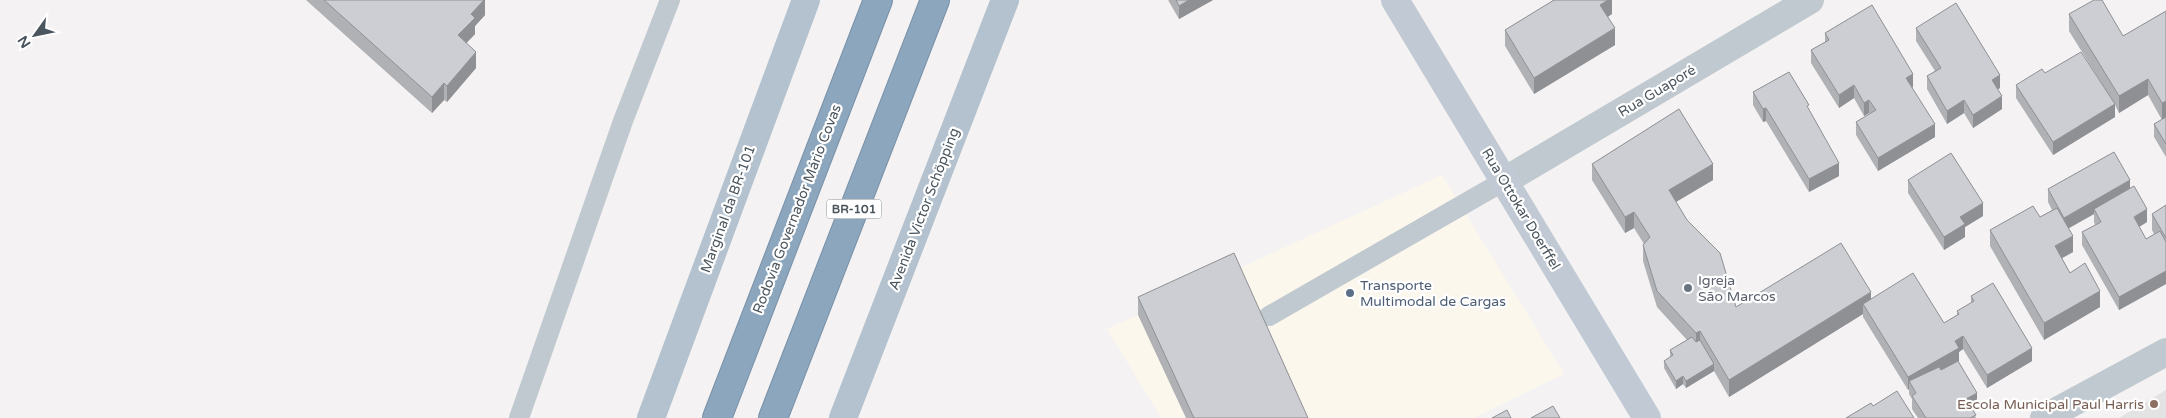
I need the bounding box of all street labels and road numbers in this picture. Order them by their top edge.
street label: Rua Guaporé [1615,61,1699,121]
street label: Rodovia Governador Mário Covas [749,102,845,316]
street label: Avenida Victor Schöpping [885,125,963,293]
street label: Marginal da BR-101 [697,143,759,275]
street label: Rua Ottokar Doerffel [1478,145,1564,273]
road number: BR-101 [826,200,882,218]

